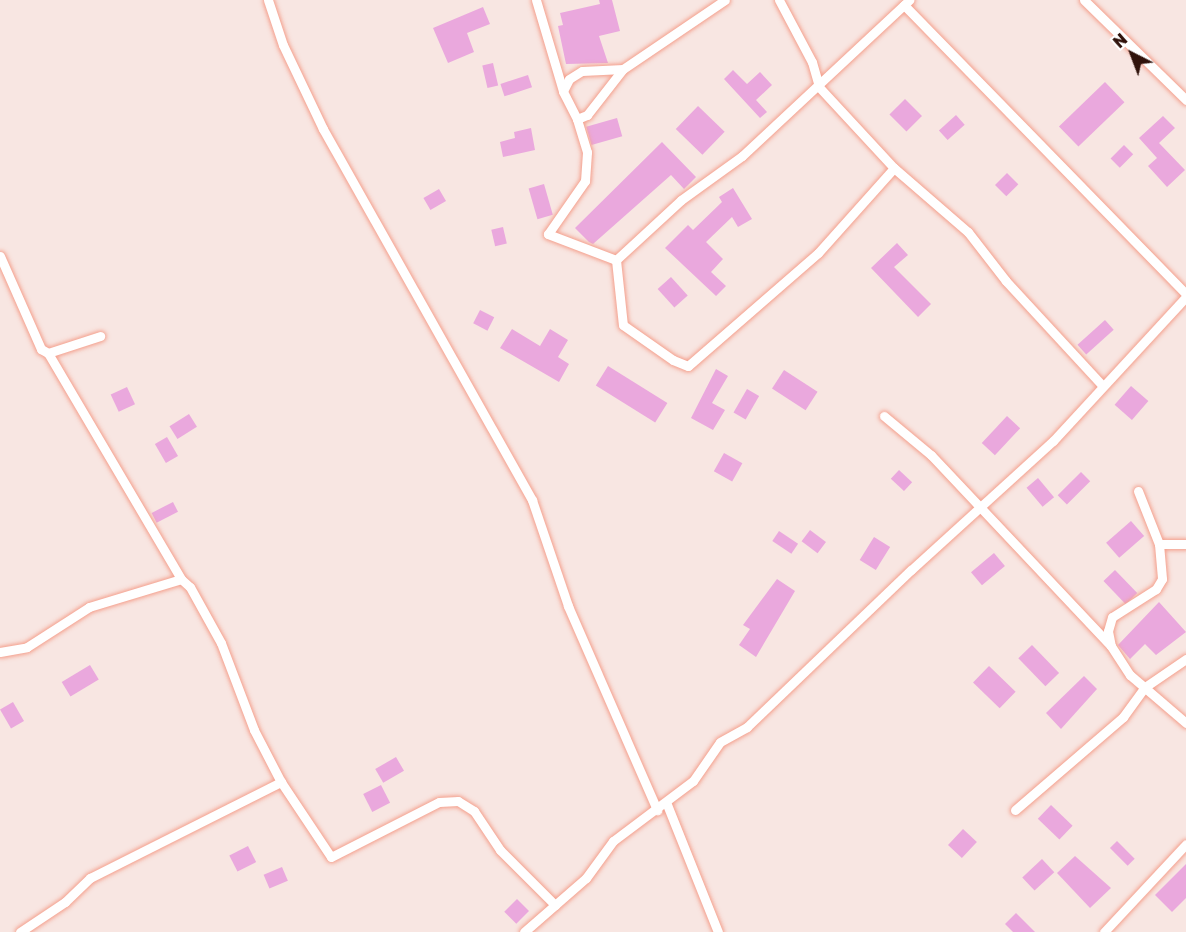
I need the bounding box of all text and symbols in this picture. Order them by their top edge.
north arrow [1102,24,1162,84]
text: N [1109,29,1131,52]

